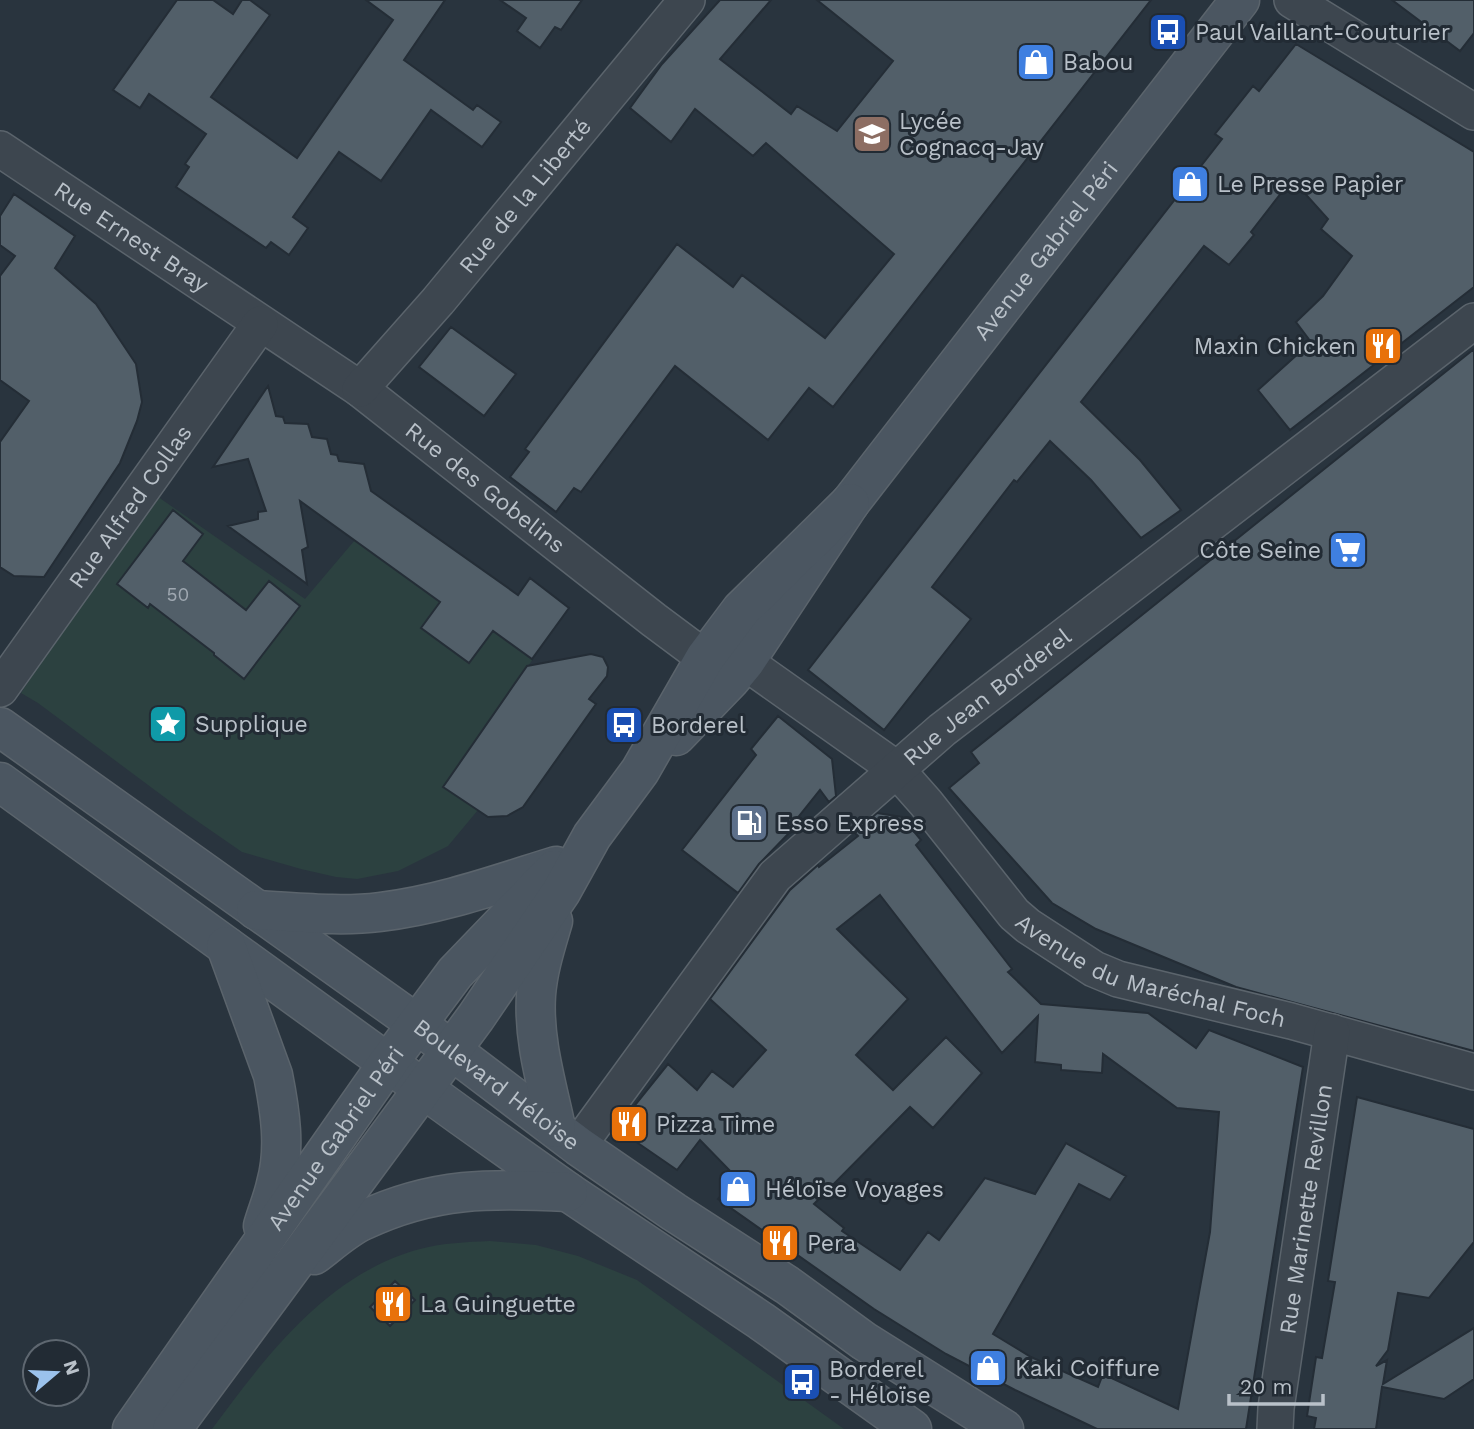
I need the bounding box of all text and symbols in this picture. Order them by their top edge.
bus stop icon: Paul Vaillant-Couturier [1147,11,1189,53]
place label: Paul Vaillant-Couturier [1195,19,1450,46]
shop icon: Babou [1015,41,1057,83]
place label: Babou [1063,49,1133,76]
place label: Lycée Cognacq-Jay [899,108,1044,161]
street label: Rue de la Liberté [454,113,597,279]
school or university icon: Lycée Cognacq-Jay [851,113,893,155]
street label: Avenue Gabriel Péri [968,156,1124,346]
shop icon: Le Presse Papier [1169,163,1211,205]
place label: Le Presse Papier [1217,171,1403,198]
street label: Rue Ernest Bray [49,176,214,298]
restaurant icon: Maxin Chicken [1362,325,1404,367]
place label: Maxin Chicken [1194,333,1356,360]
street label: Rue des Gobelins [400,417,570,559]
street label: Rue Alfred Collas [63,420,198,594]
supermarket icon: Côte Seine [1327,529,1369,571]
place label: Côte Seine [1199,537,1321,564]
house number: 50 [167,583,189,606]
street label: Rue Jean Borderel [898,623,1077,772]
place icon: Supplique [147,703,189,745]
bus stop icon: Borderel [603,704,645,746]
place label: Supplique [195,711,308,738]
place label: Borderel [651,712,746,739]
fuel station icon: Esso Express [728,802,770,844]
place label: Esso Express [776,810,924,837]
street label: Avenue du Maréchal Foch [1010,908,1288,1033]
street label: Boulevard Héloïse [408,1013,585,1156]
street label: Avenue Gabriel Péri [262,1041,410,1236]
street label: Rue Marinette Revillon [1274,1082,1338,1336]
restaurant icon: Pizza Time [608,1103,650,1145]
place label: Pizza Time [656,1111,775,1138]
shop icon: Héloïse Voyages [717,1168,759,1210]
place label: Héloïse Voyages [765,1176,944,1203]
restaurant icon: Pera [759,1222,801,1264]
place label: Pera [807,1230,856,1257]
restaurant icon: La Guinguette [372,1283,414,1325]
place label: La Guinguette [420,1291,576,1318]
north arrow [21,1338,91,1408]
shop icon: Kaki Coiffure [967,1347,1009,1389]
place label: Kaki Coiffure [1015,1355,1160,1382]
place label: Borderel - Héloïse [829,1356,931,1409]
text: N [58,1357,85,1378]
bus stop icon: Borderel - Héloïse [781,1361,823,1403]
scale bar [1229,1362,1324,1406]
text: 20 m [1240,1374,1292,1399]

